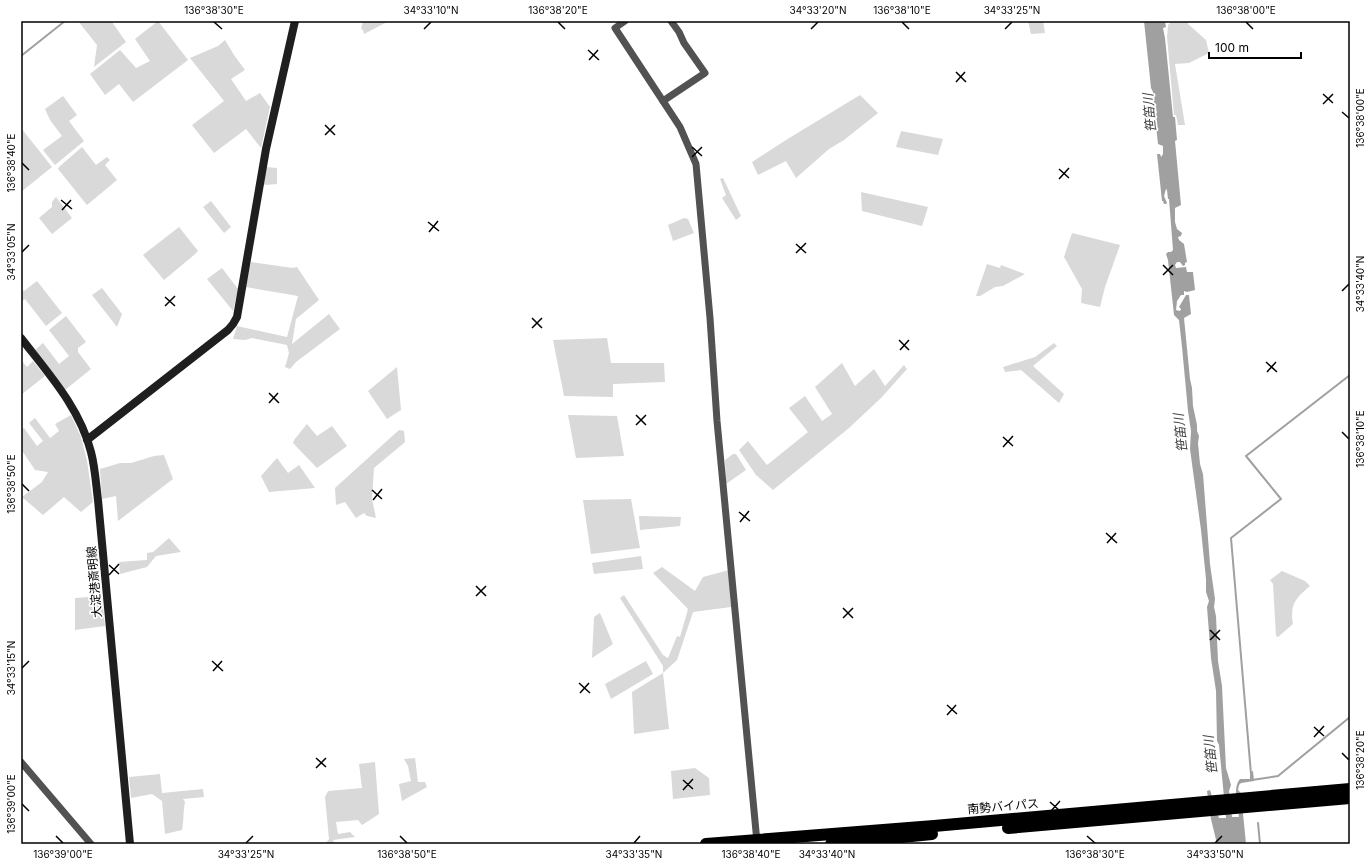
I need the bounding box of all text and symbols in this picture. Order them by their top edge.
text: 136°38'30"E [184,4,244,16]
text: 34°33'10"N [404,4,458,16]
text: 136°38'20"E [528,4,588,16]
text: 34°33'20"N [790,4,846,16]
text: 136°38'10"E [873,4,931,16]
text: 34°33'25"N [984,4,1040,16]
text: 136°38'00"E [1216,4,1276,16]
scale bar [1209,34,1301,60]
text: 100 m [1215,40,1249,55]
text: 136°38'00"E [1354,88,1366,148]
water label: 笹笛川 [1139,91,1159,133]
text: 136°38'40"E [5,133,17,193]
text: 34°33'05"N [5,224,17,280]
text: 34°33'40"N [1354,256,1366,312]
text: 136°38'10"E [1354,410,1366,468]
water label: 笹笛川 [1170,411,1190,453]
text: 136°38'50"E [5,454,17,514]
street label: 大淀港斎明線 [83,545,105,619]
text: 34°33'15"N [5,641,17,695]
text: 136°38'20"E [1354,730,1366,790]
water label: 笹笛川 [1200,733,1220,775]
text: 136°39'00"E [5,774,17,834]
street label: 南勢バイパス [967,795,1039,817]
text: 136°39'00"E [33,848,93,860]
text: 34°33'25"N [218,848,274,860]
text: 136°38'50"E [377,848,437,860]
text: 34°33'35"N [606,848,662,860]
text: 136°38'40"E [721,848,781,860]
text: 34°33'40"N [799,848,855,860]
text: 136°38'30"E [1065,848,1125,860]
text: 34°33'50"N [1187,848,1243,860]

